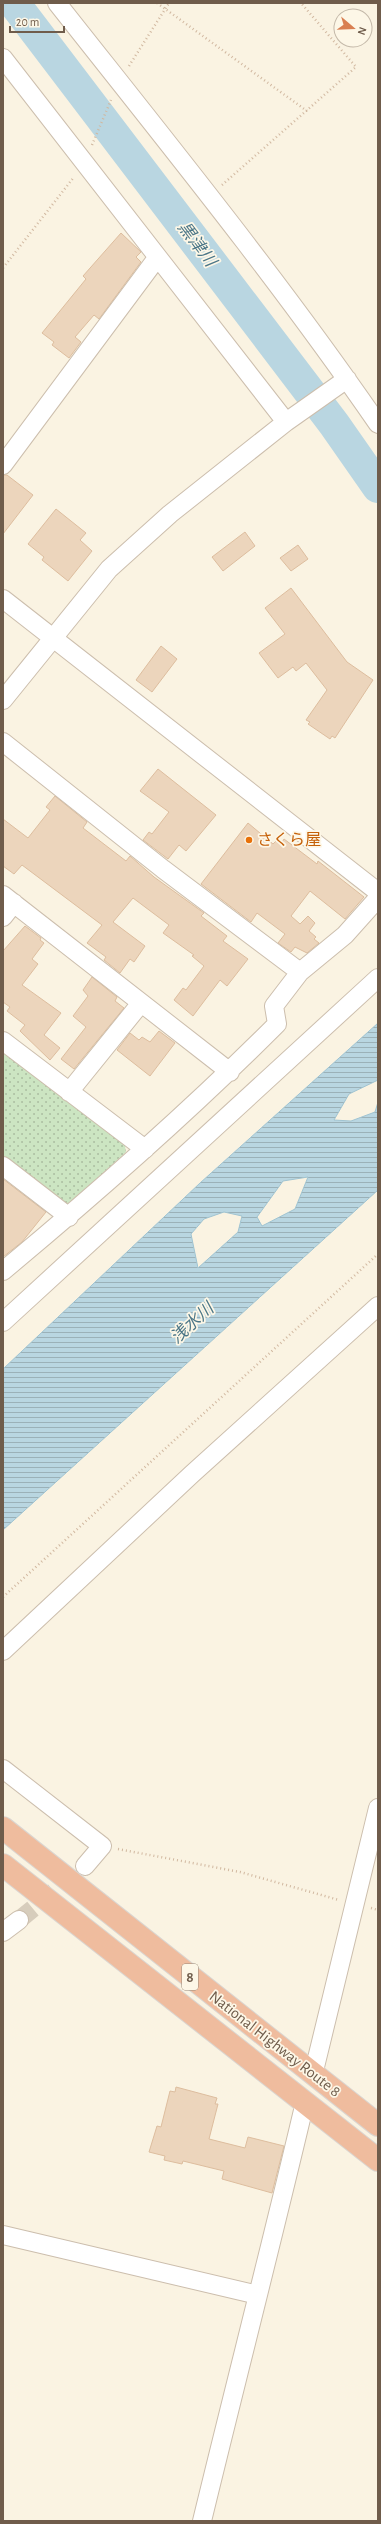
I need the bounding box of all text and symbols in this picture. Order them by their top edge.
scale bar [10,8,64,34]
north arrow [333,8,373,48]
text: 20 m [16,16,39,28]
text: N [356,26,368,37]
water label: 黒津川 [175,218,221,271]
place label: さくら屋 [257,832,321,848]
marker: さくら屋 [244,835,254,845]
water label: 浅水川 [167,1298,218,1346]
road number: 8 [182,1964,198,1990]
street label: National Highway Route 8 [206,1988,344,2101]

